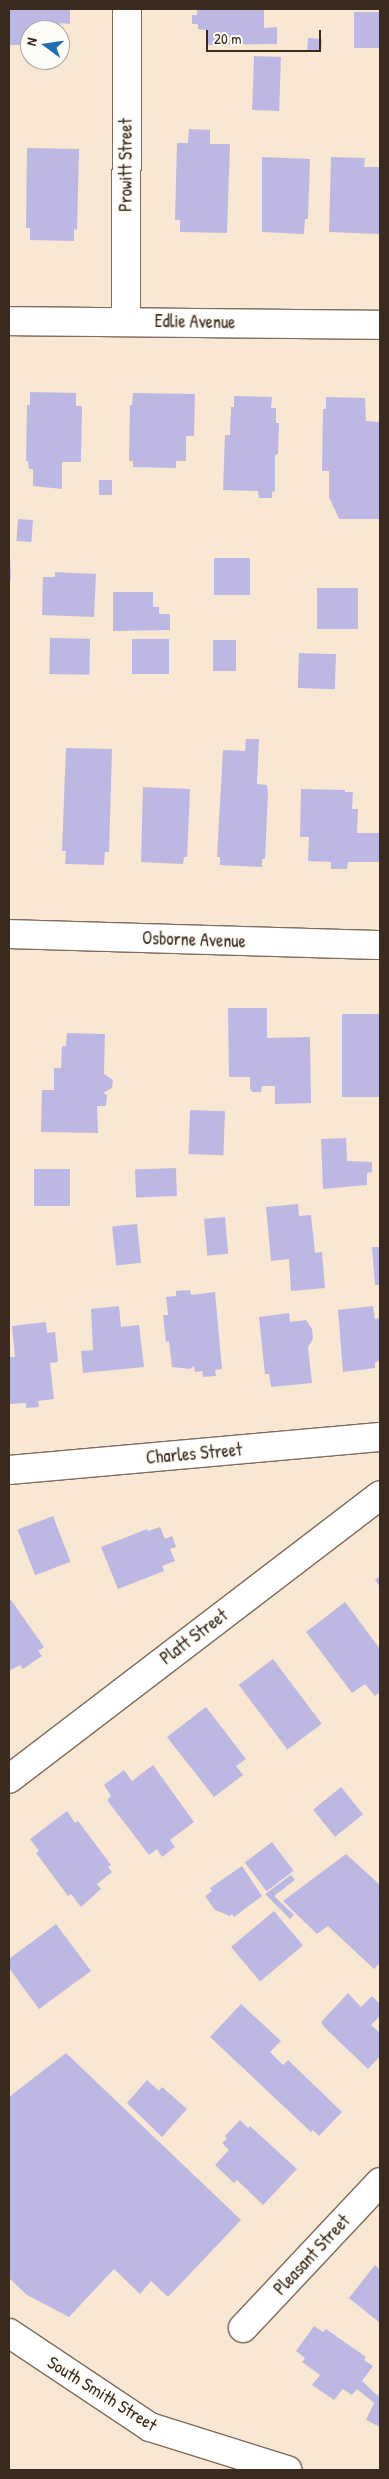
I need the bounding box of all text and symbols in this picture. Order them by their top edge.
north arrow [20,20,70,70]
scale bar [209,20,324,52]
text: 20 m [214,28,241,49]
text: N [21,36,41,47]
street label: Prowitt Street [115,118,137,212]
street label: Edlie Avenue [154,310,236,334]
street label: Osborne Avenue [142,927,246,953]
street label: Charles Street [145,1439,243,1469]
street label: Platt Street [156,1605,232,1669]
street label: Pleasant Street [269,2210,355,2300]
street label: South Smith Street [43,2352,161,2436]

